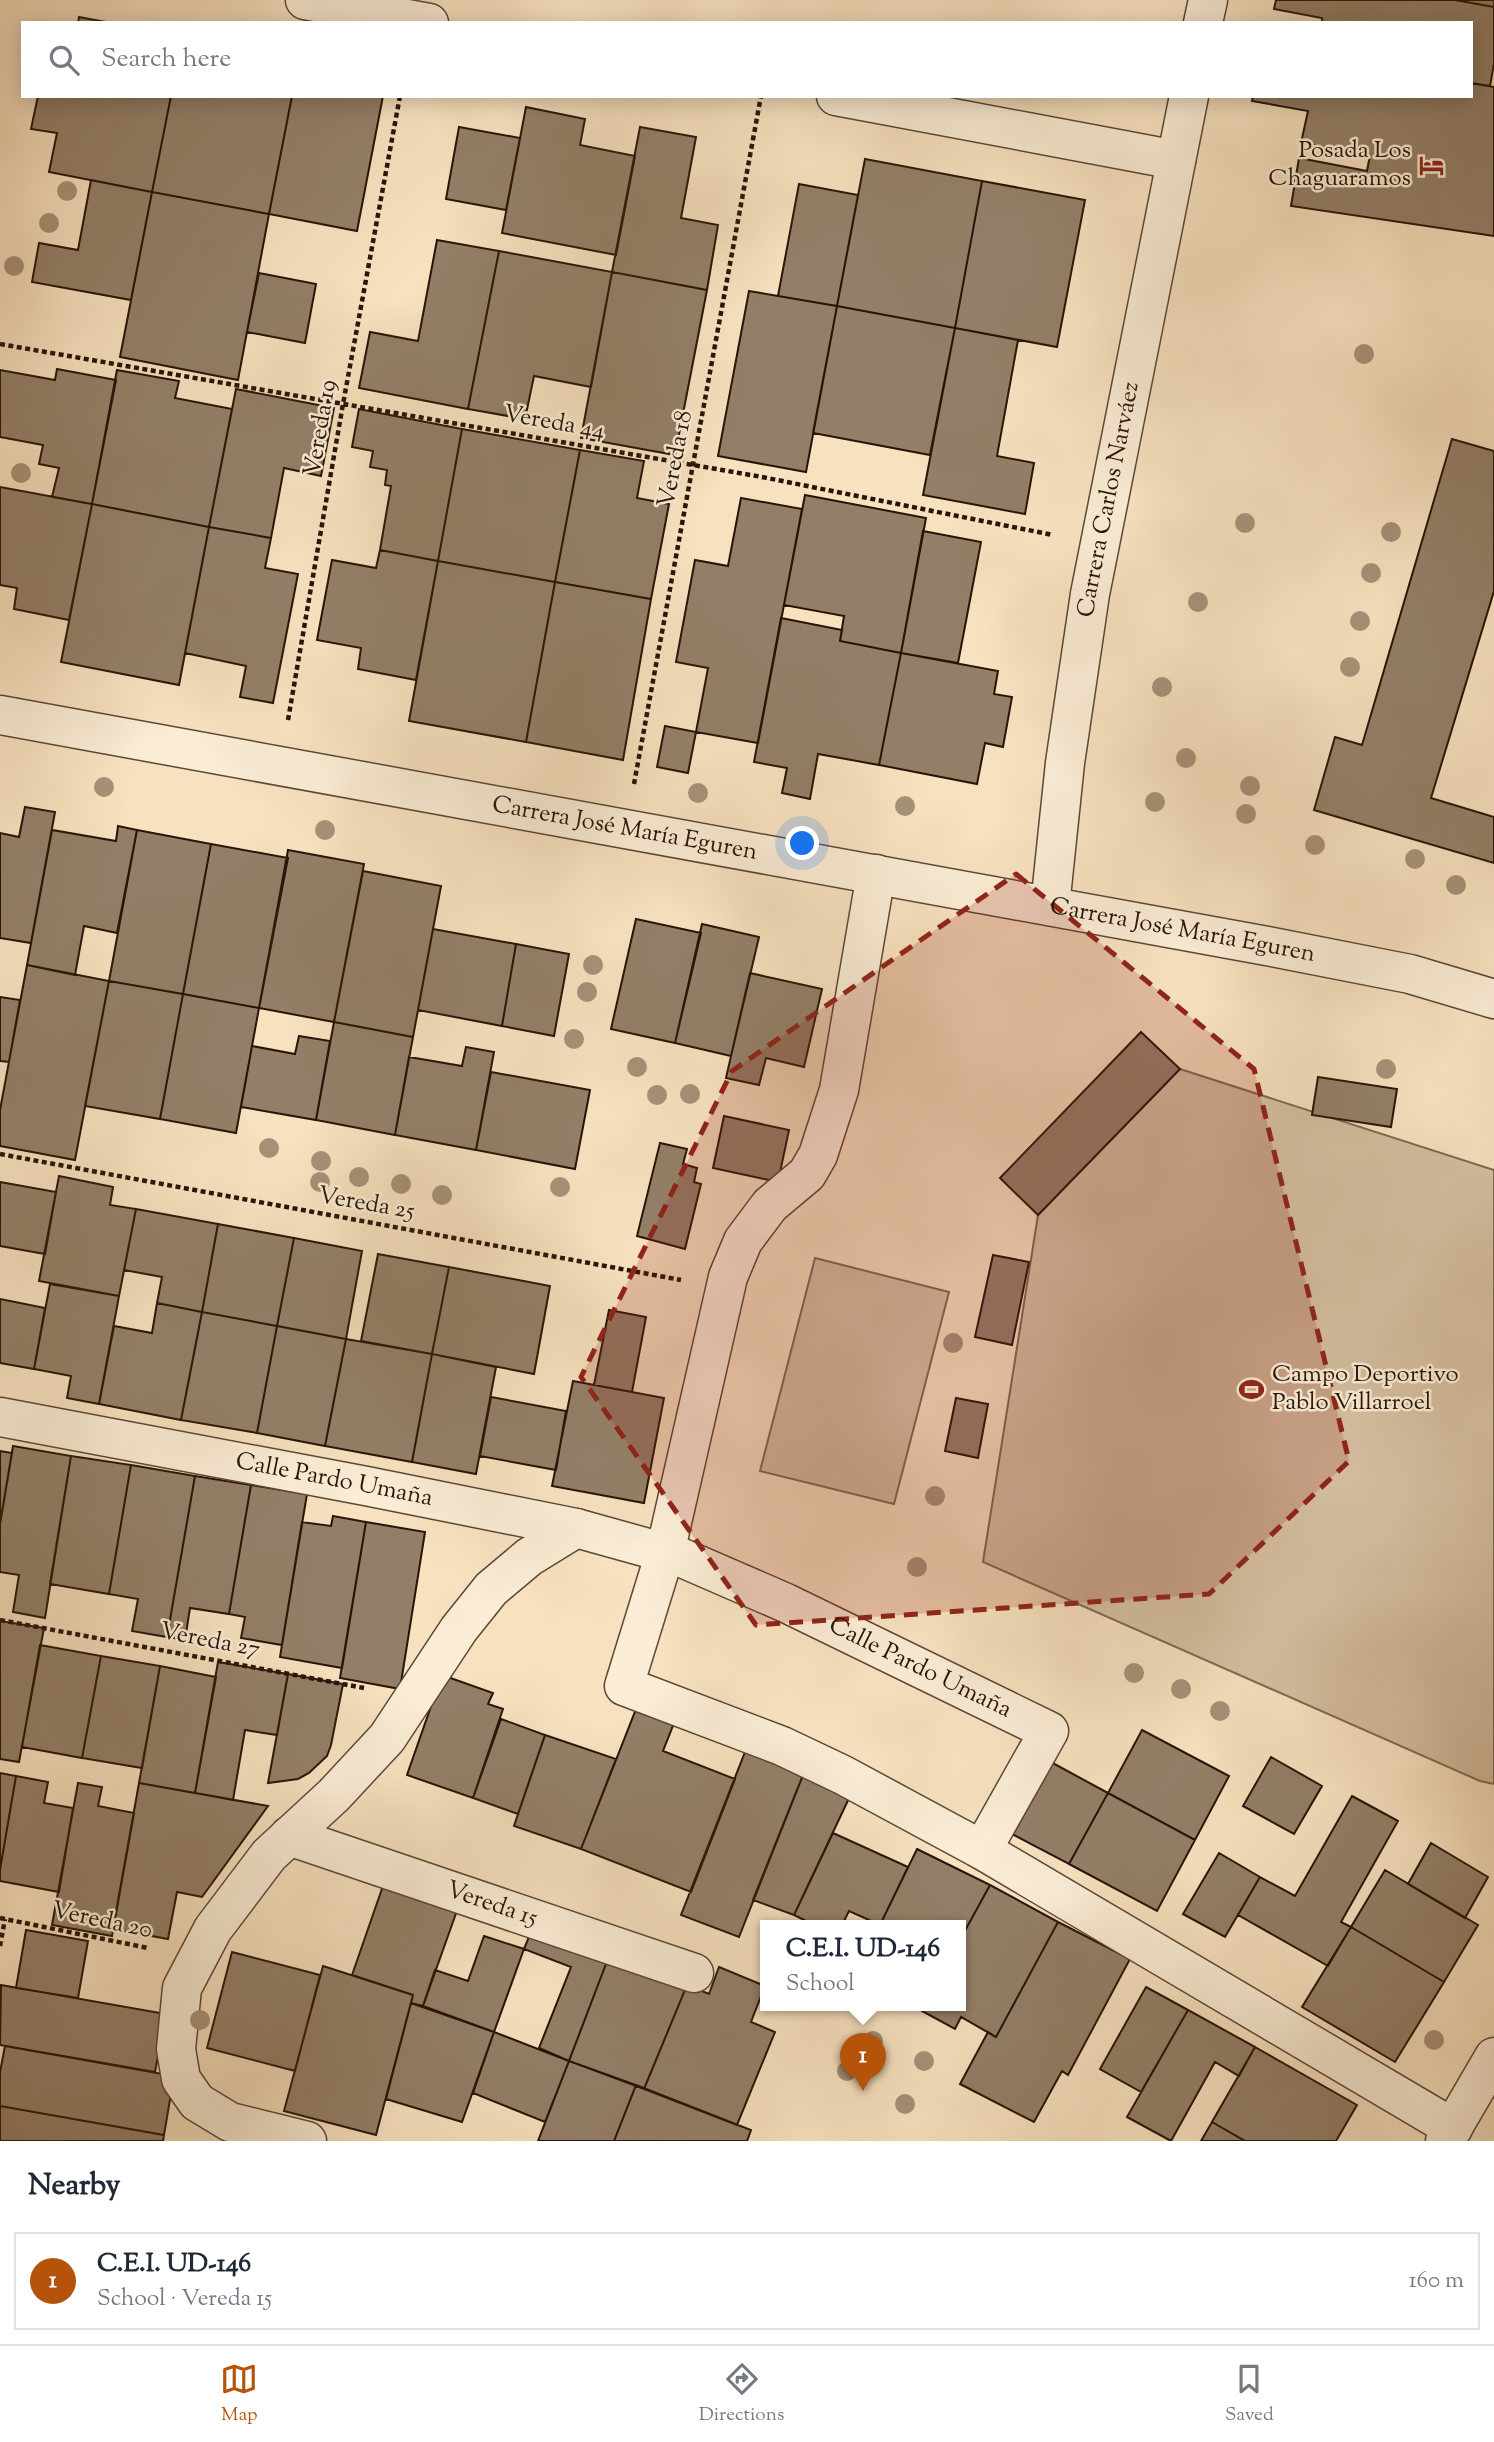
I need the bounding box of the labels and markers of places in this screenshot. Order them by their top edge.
place label: Posada Los Chaguaramos [1268,134,1411,196]
hotel icon: Posada Los Chaguaramos [1417,151,1445,179]
place label: Campo Deportivo Pablo Villarroel [1272,1358,1459,1420]
sports icon: Campo Deportivo Pablo Villarroel [1238,1375,1266,1403]
pin: 1 [840,2033,886,2091]

